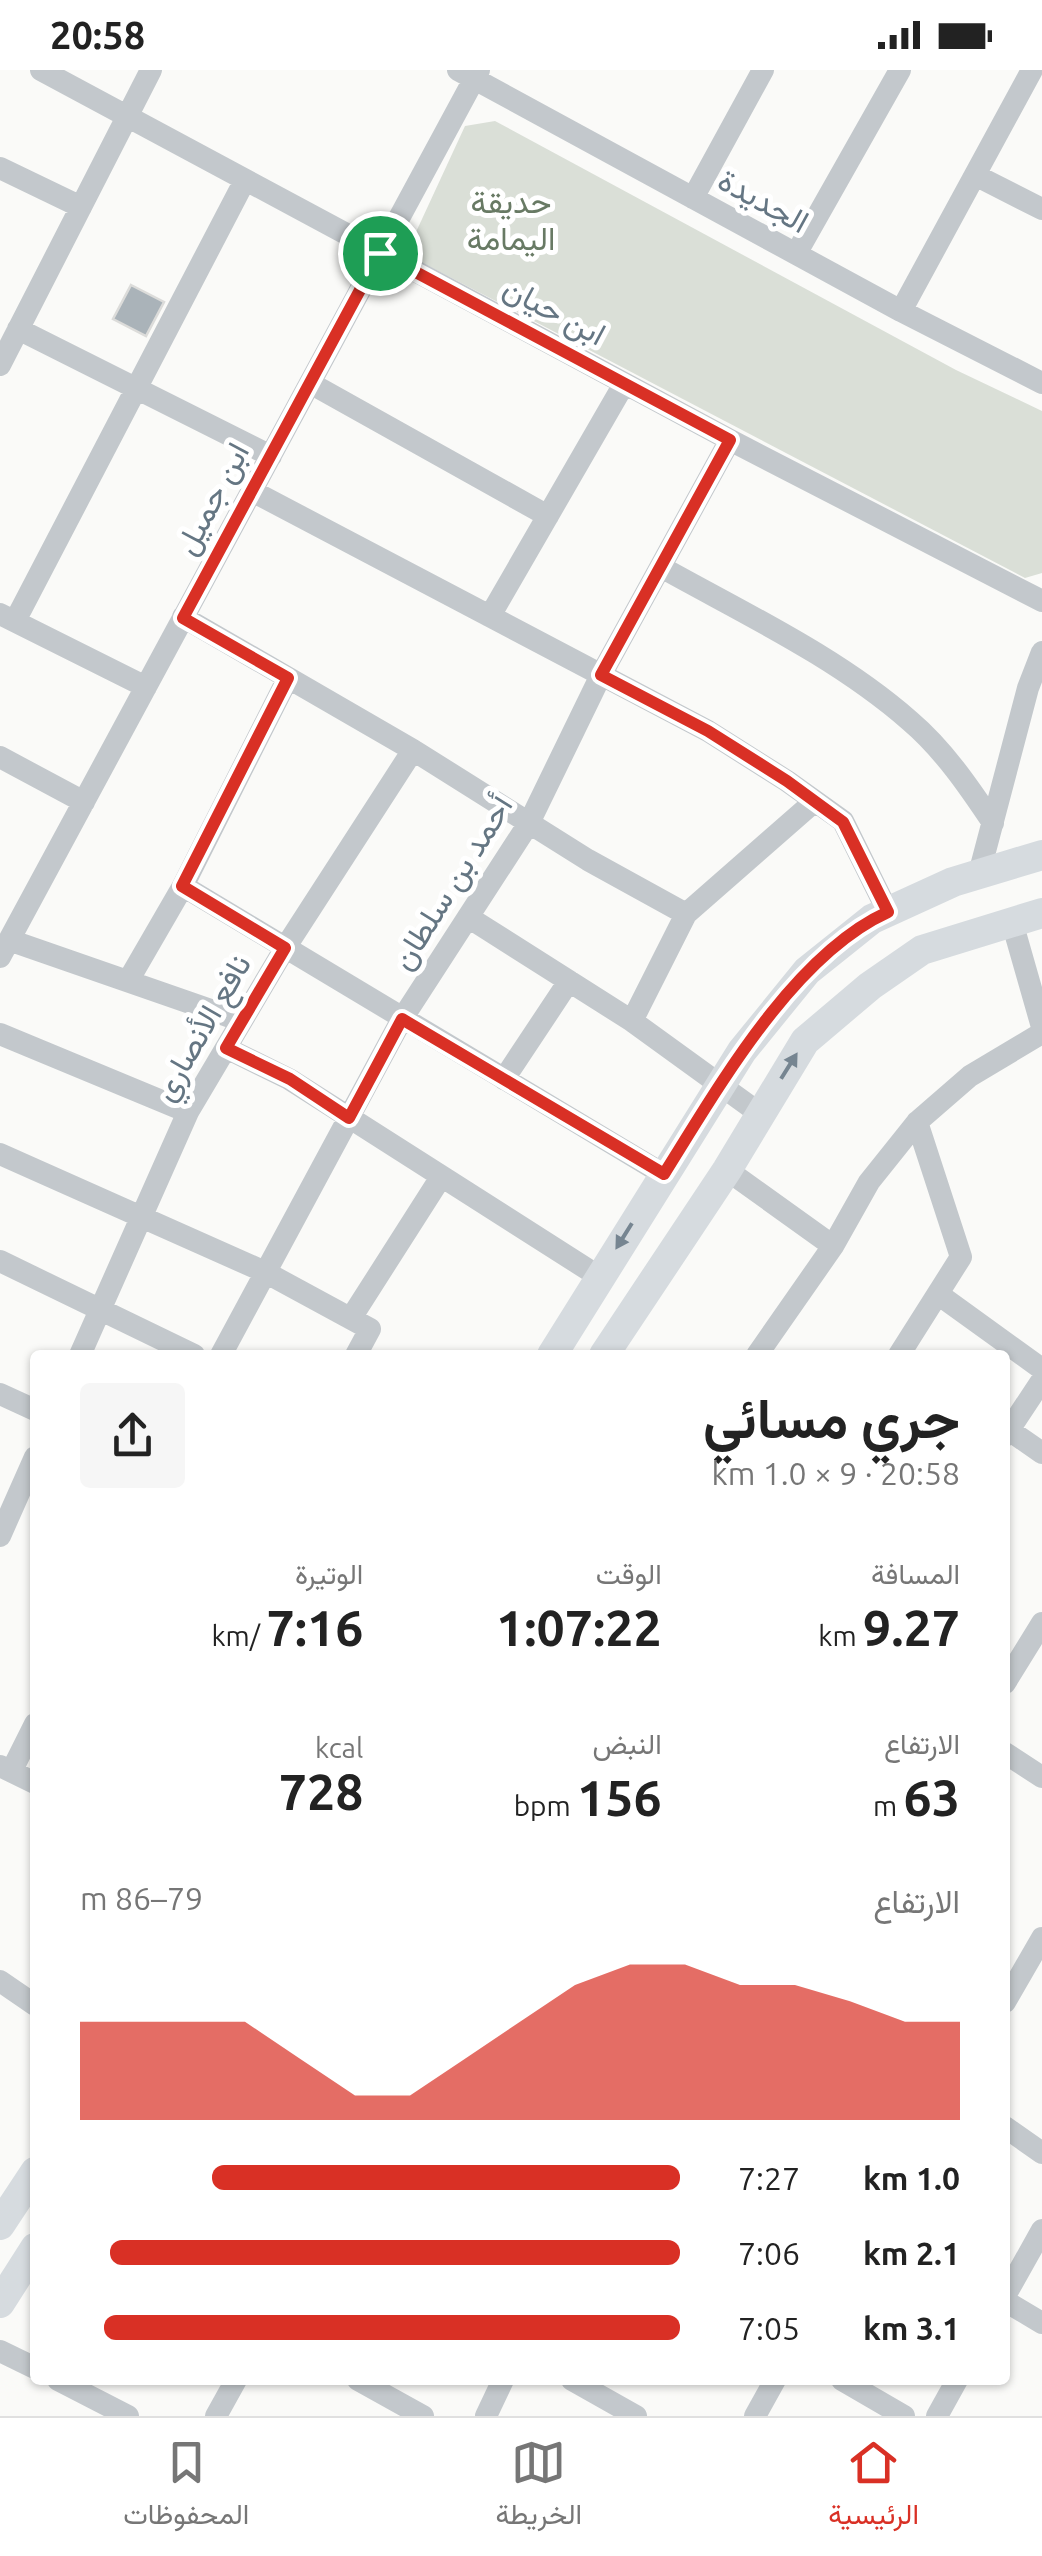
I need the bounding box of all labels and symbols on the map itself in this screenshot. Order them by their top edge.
street label: الجديدة [712,161,815,240]
park label: حديقة اليمامة [467,183,555,257]
pin [338,211,423,296]
street label: ابن حيان [497,268,612,354]
street label: ابن جميل [167,436,257,561]
street label: أحمد بن سلطان [383,788,521,977]
street label: نافع الأنصاري [145,947,265,1111]
one-way arrow [779,1053,797,1080]
one-way arrow [616,1222,634,1250]

